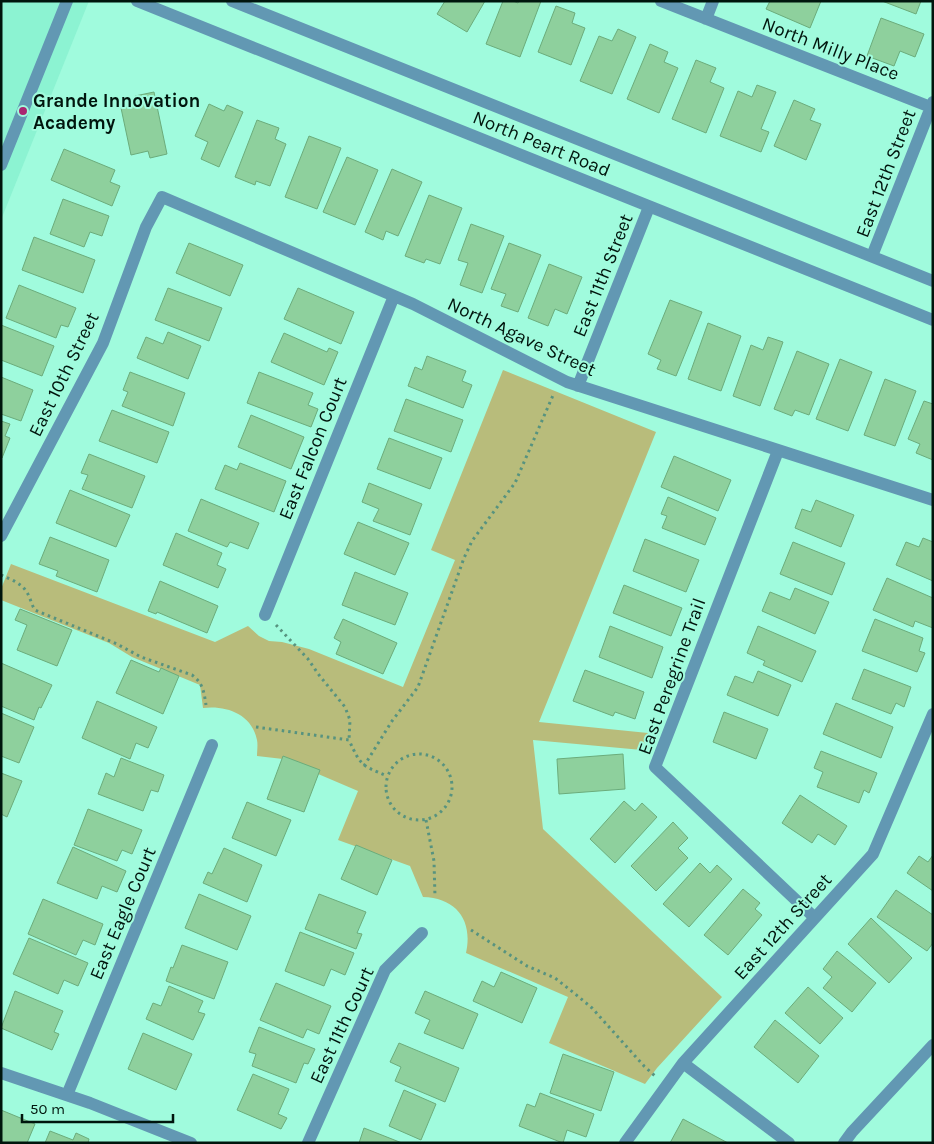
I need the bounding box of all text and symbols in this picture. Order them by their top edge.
street label: North Milly Place [759,13,902,85]
place label: Grande Innovation Academy [33,90,200,134]
marker: Grande Innovation Academy [17,105,29,117]
street label: North Peart Road [470,106,614,182]
street label: East 12th Street [851,106,920,240]
street label: East 11th Street [568,211,638,340]
street label: North Agave Street [444,293,599,381]
street label: East 10th Street [24,309,104,440]
street label: East Falcon Court [274,374,352,523]
street label: East Peregrine Trail [633,595,711,758]
street label: East Eagle Court [85,844,161,983]
street label: East 12th Street [729,869,836,984]
street label: East 11th Court [305,964,379,1087]
scale bar [22,1092,174,1124]
text: 50 m [30,1100,65,1118]

